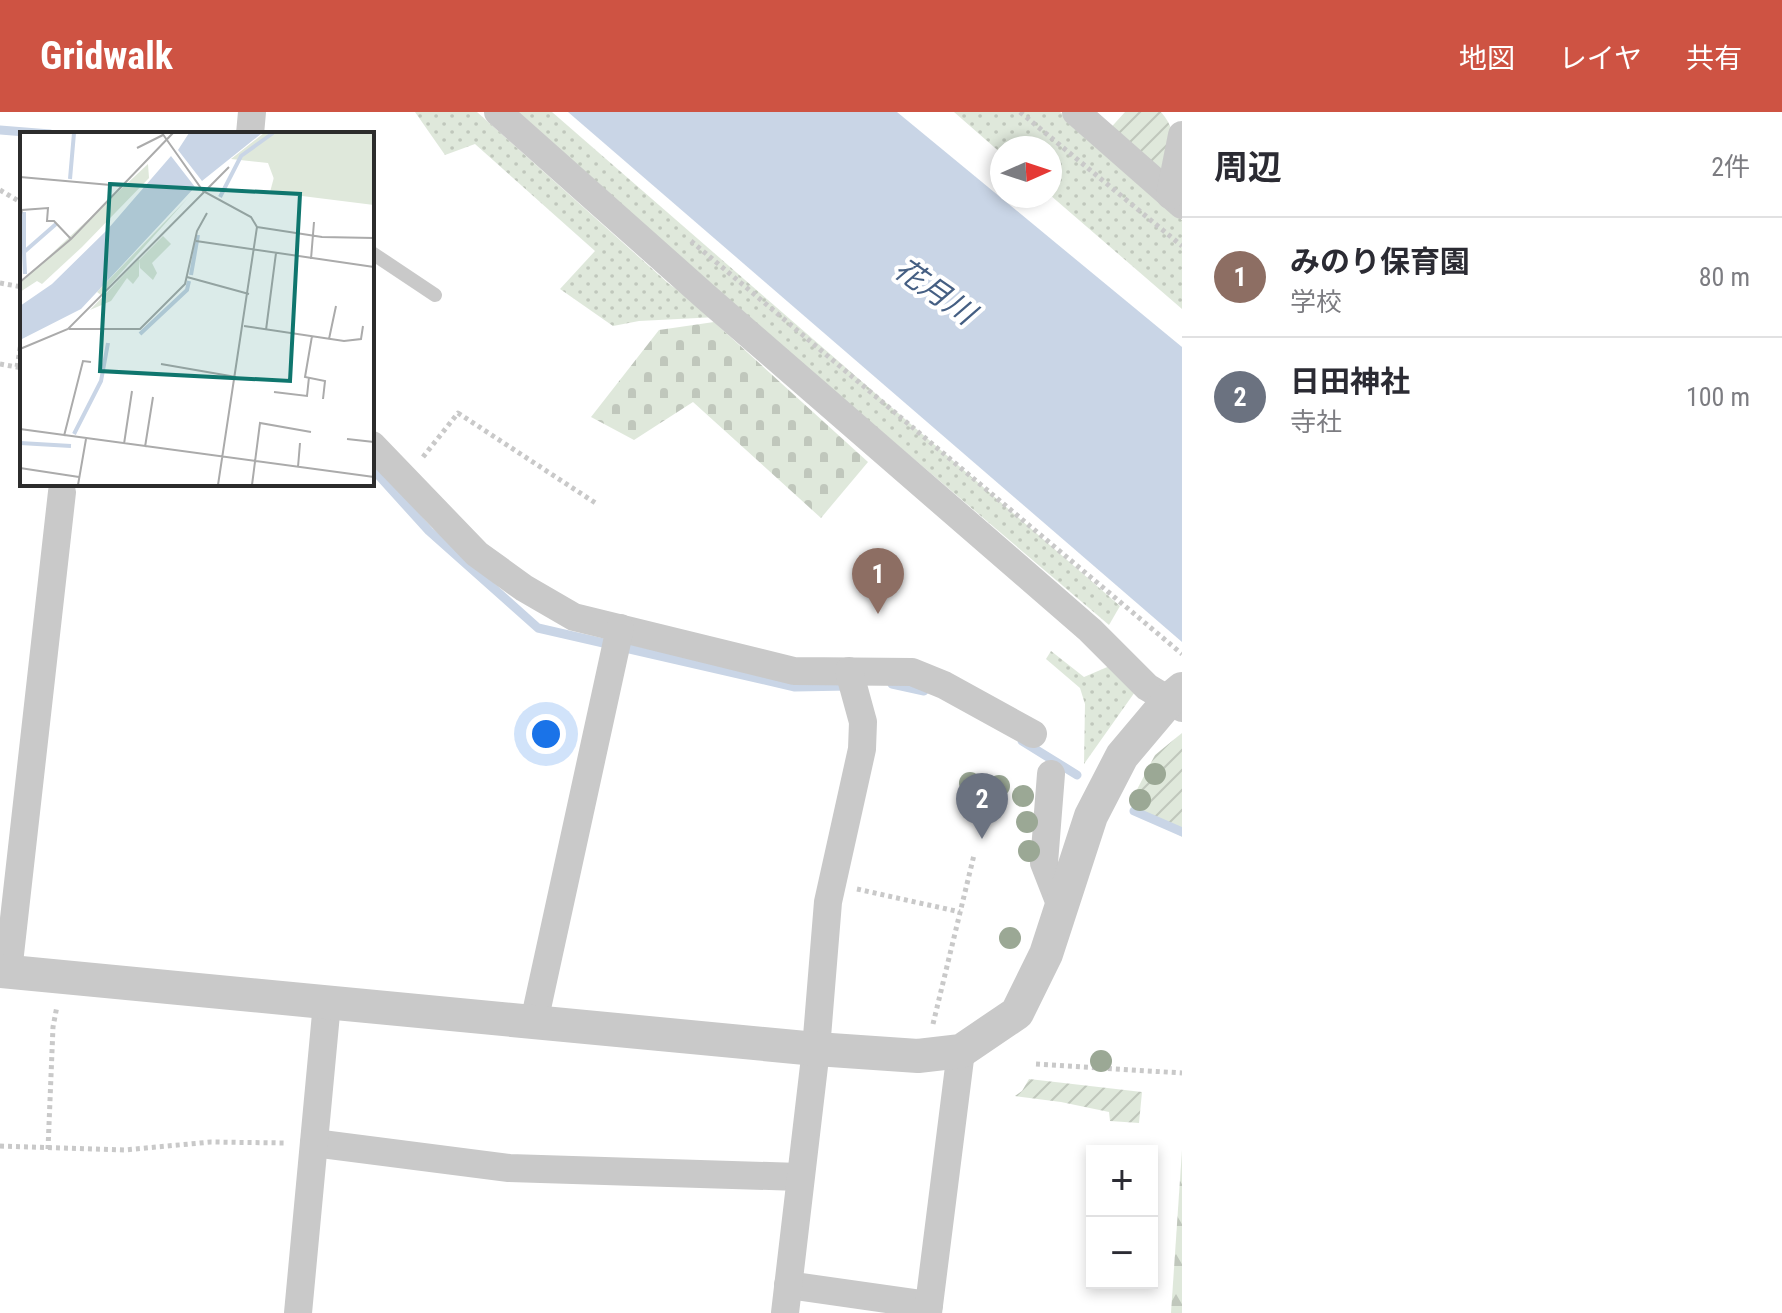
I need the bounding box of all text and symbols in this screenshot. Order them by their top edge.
text: Gridwalk [40,34,173,78]
text: 地図 [1459,42,1515,75]
text: レイヤ [1559,42,1642,75]
text: 共有 [1686,42,1742,75]
inset map [20,132,374,486]
north arrow [990,136,1062,208]
text: 周辺 [1214,147,1282,187]
text: 2件 [1711,152,1750,182]
text: みのり保育園 [1290,244,1470,279]
water label: 花月川 [888,251,984,333]
text: 1 [1233,262,1247,292]
text: 80 m [1699,262,1750,292]
text: 学校 [1290,287,1342,317]
text: 日田神社 [1290,364,1410,399]
text: 2 [1233,382,1247,412]
text: 100 m [1686,382,1750,412]
text: 寺社 [1290,407,1342,437]
pin: 1 [852,548,904,614]
your location [526,714,566,754]
pin: 2 [956,773,1008,839]
map controls [1086,1145,1158,1289]
button: + [1086,1145,1158,1217]
button: − [1086,1217,1158,1289]

